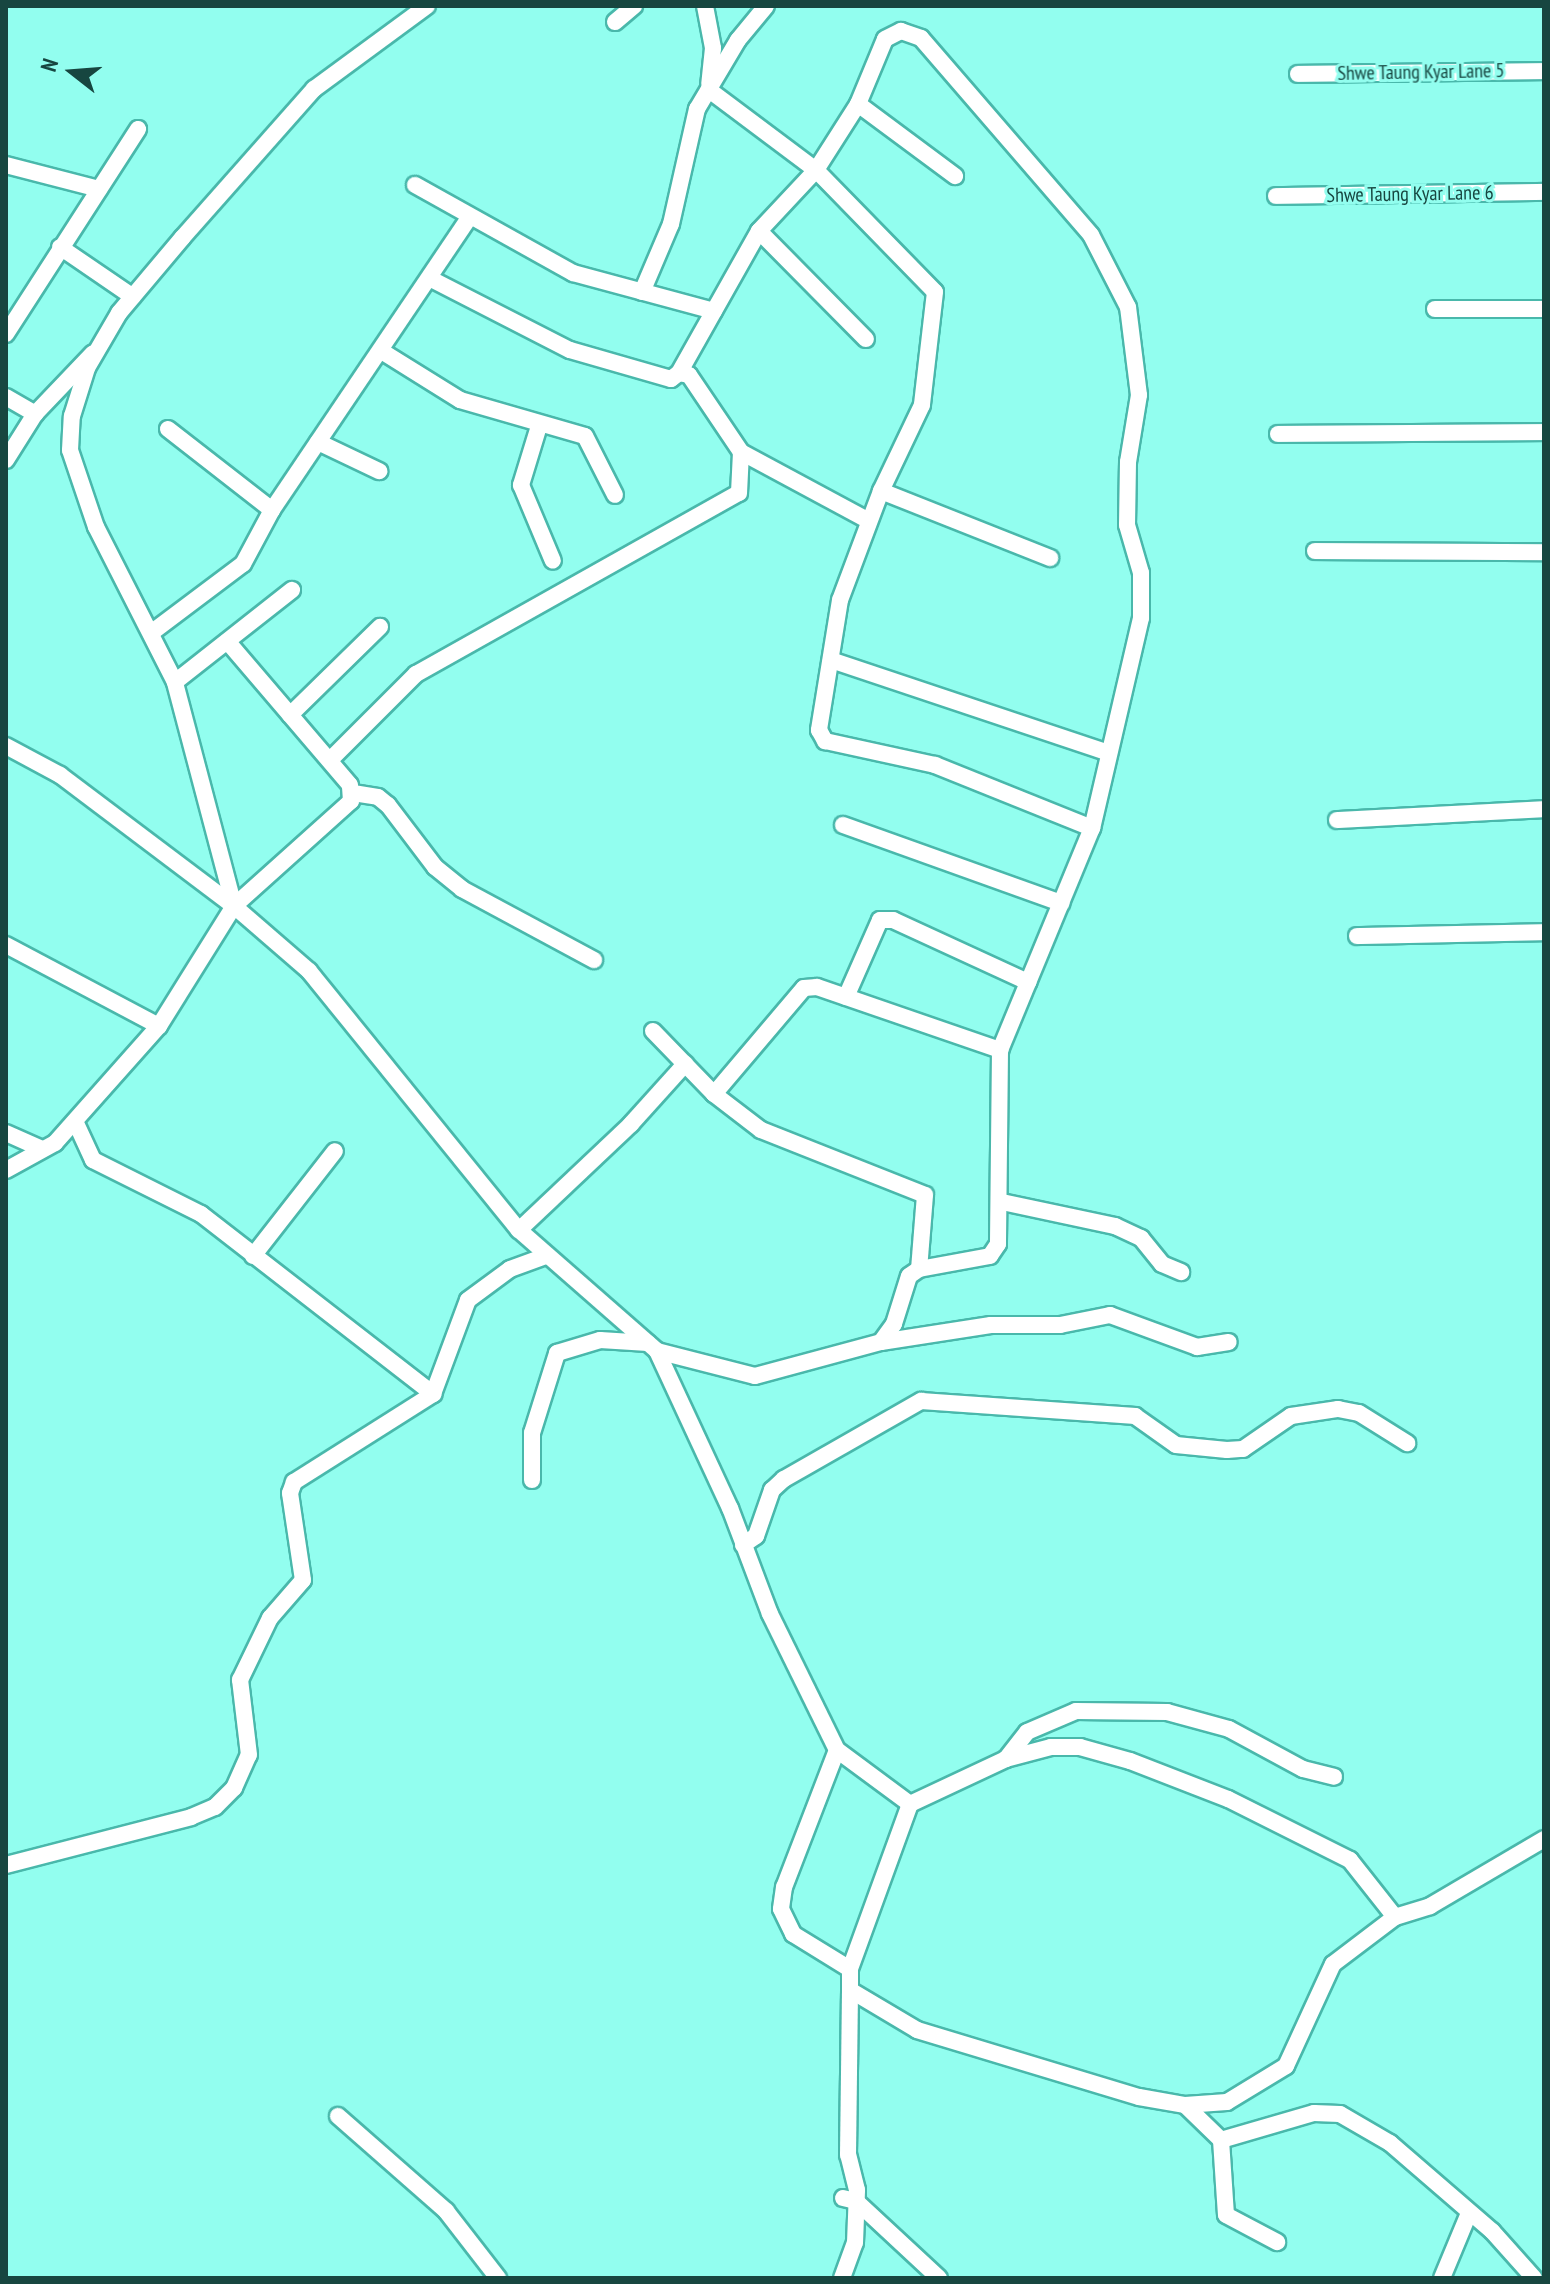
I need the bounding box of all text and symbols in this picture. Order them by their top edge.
north arrow [32,32,112,112]
text: N [34,55,64,75]
street label: Shwe Taung Kyar Lane 5 [1337,59,1505,85]
street label: Shwe Taung Kyar Lane 6 [1326,181,1494,207]

